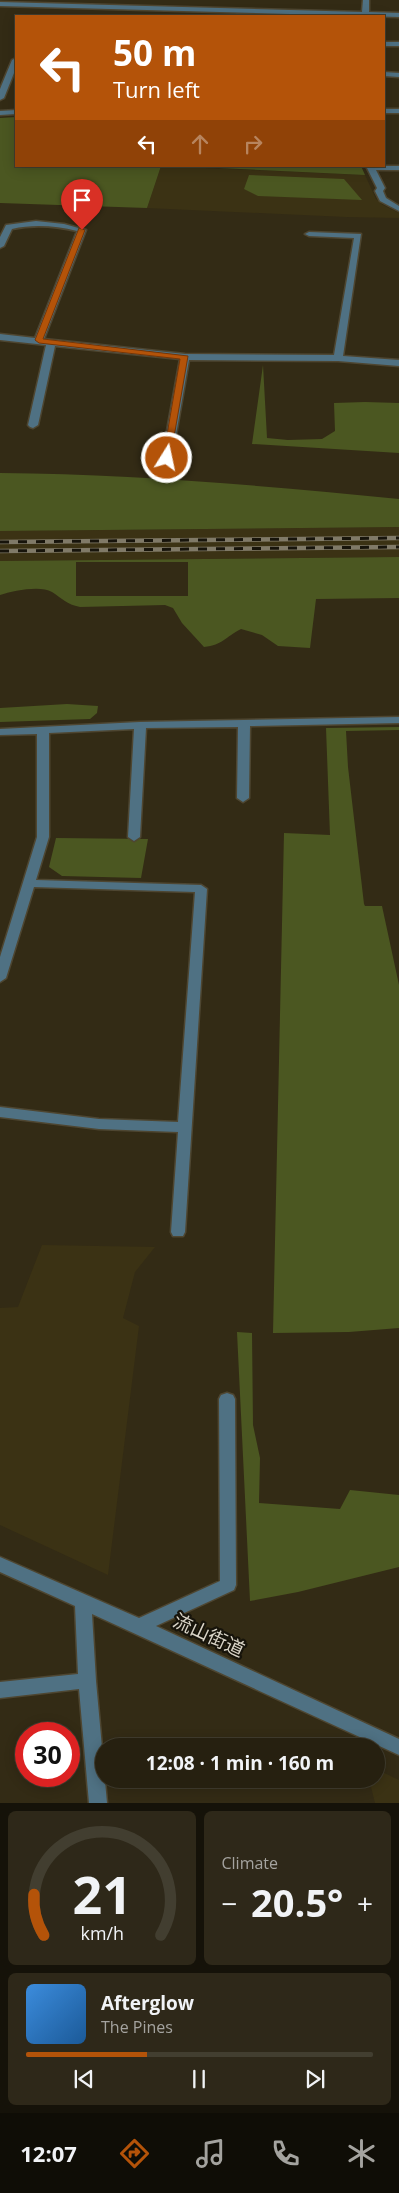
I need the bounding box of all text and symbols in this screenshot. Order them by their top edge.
text: 50 m [113,29,196,76]
icon: left [30,35,95,100]
text: Turn left [113,74,200,104]
icon: left [133,130,161,158]
icon: ahead [186,130,214,158]
icon: right [239,130,267,158]
pin [61,179,103,230]
icon: arrive [68,186,96,214]
position arrow [140,431,192,483]
street label: 流山街道 [169,1607,249,1663]
speed limit sign: 30 [15,1722,80,1787]
text: 12:08 · 1 min · 160 m [146,1750,334,1776]
text: Climate [222,1852,278,1874]
text: 21 [72,1858,131,1929]
text: 20.5° [251,1876,343,1928]
text: − [222,1884,238,1922]
text: + [357,1884,373,1922]
text: km/h [80,1921,123,1945]
text: Afterglow [101,1990,194,2016]
text: The Pines [101,2016,173,2038]
icon: previous [70,2065,98,2093]
icon: pause [185,2065,213,2093]
icon: next [301,2065,329,2093]
icon: directions [117,2136,152,2171]
icon: music [193,2136,228,2171]
icon: phone [268,2136,303,2171]
icon: climate [344,2136,379,2171]
text: 12:07 [20,2138,77,2168]

